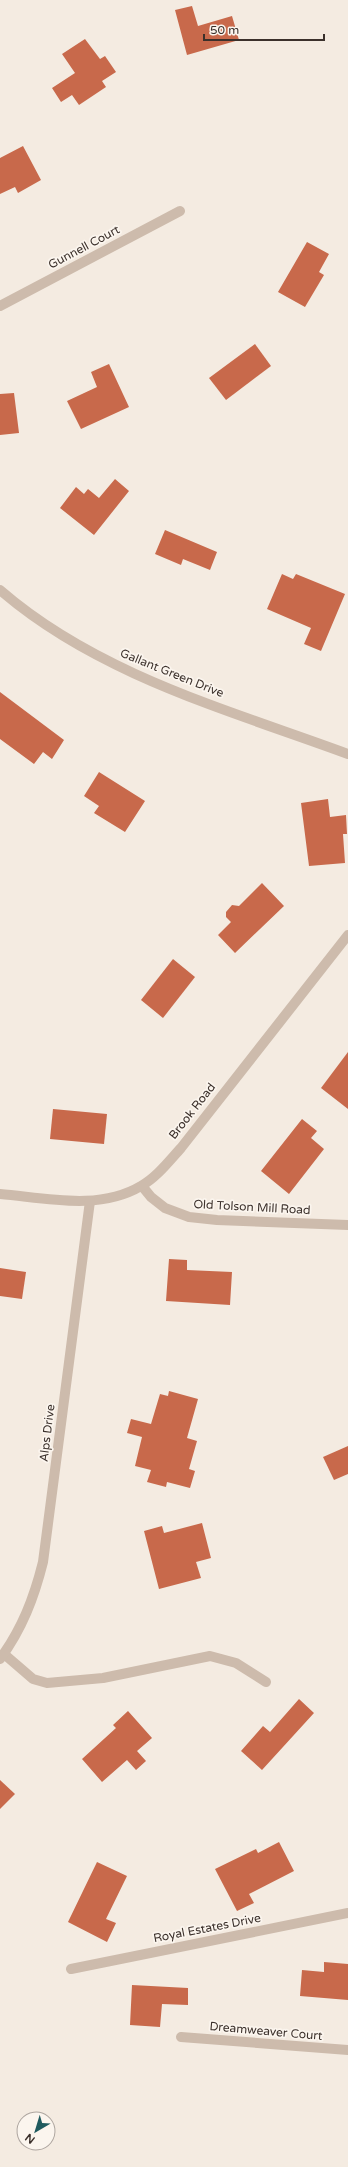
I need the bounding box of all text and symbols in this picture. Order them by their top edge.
scale bar [204,16,324,42]
text: 50 m [210,23,239,37]
street label: Gunnell Court [46,222,122,272]
street label: Gallant Green Drive [118,646,226,700]
street label: Brook Road [166,1080,218,1142]
street label: Old Tolson Mill Road [193,1197,311,1217]
street label: Alps Drive [37,1403,57,1463]
street label: Royal Estates Drive [152,1911,262,1945]
street label: Dreamweaver Court [209,2019,323,2043]
north arrow [16,2111,56,2151]
text: N [23,2131,38,2146]

